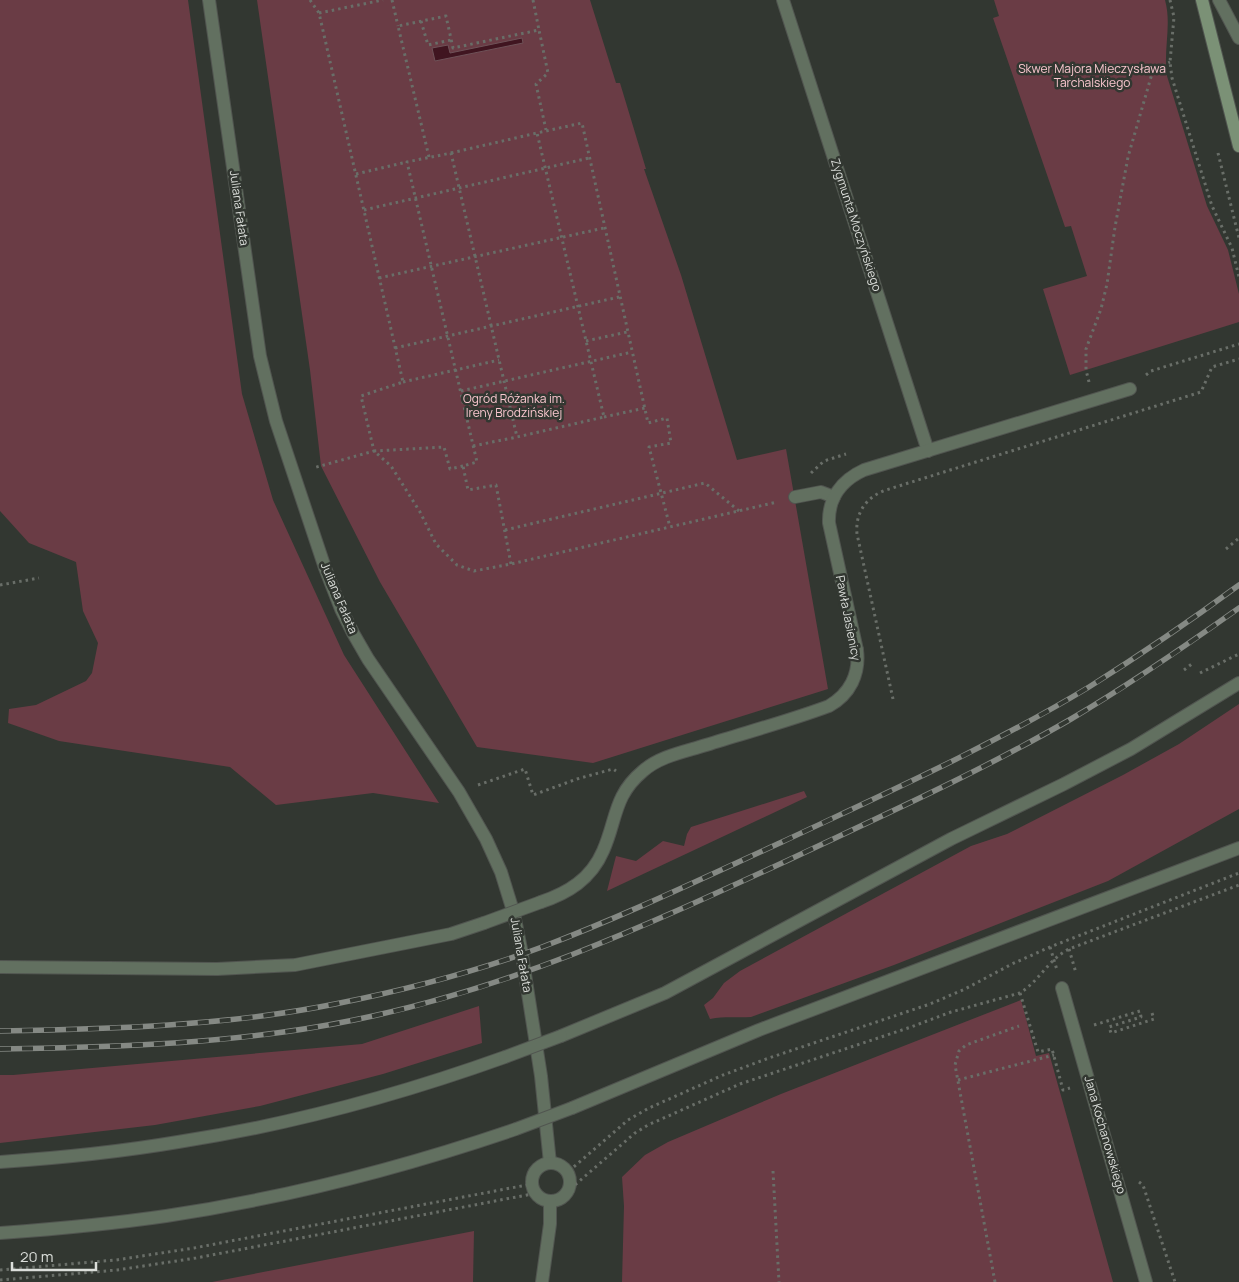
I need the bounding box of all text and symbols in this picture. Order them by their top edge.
park label: Skwer Majora Mieczysława Tarchalskiego [1018,60,1166,91]
street label: Zygmunta Moczyńskiego [827,156,886,293]
street label: Juliana Fałata [226,169,253,247]
park label: Ogród Różanka im. Ireny Brodzińskiej [463,390,565,421]
street label: Juliana Fałata [317,559,362,636]
street label: Pawła Jasienicy [832,574,865,663]
street label: Juliana Fałata [507,916,536,994]
street label: Jana Kochanowskiego [1081,1074,1130,1196]
scale bar [12,1240,96,1272]
text: 20 m [20,1246,53,1267]

